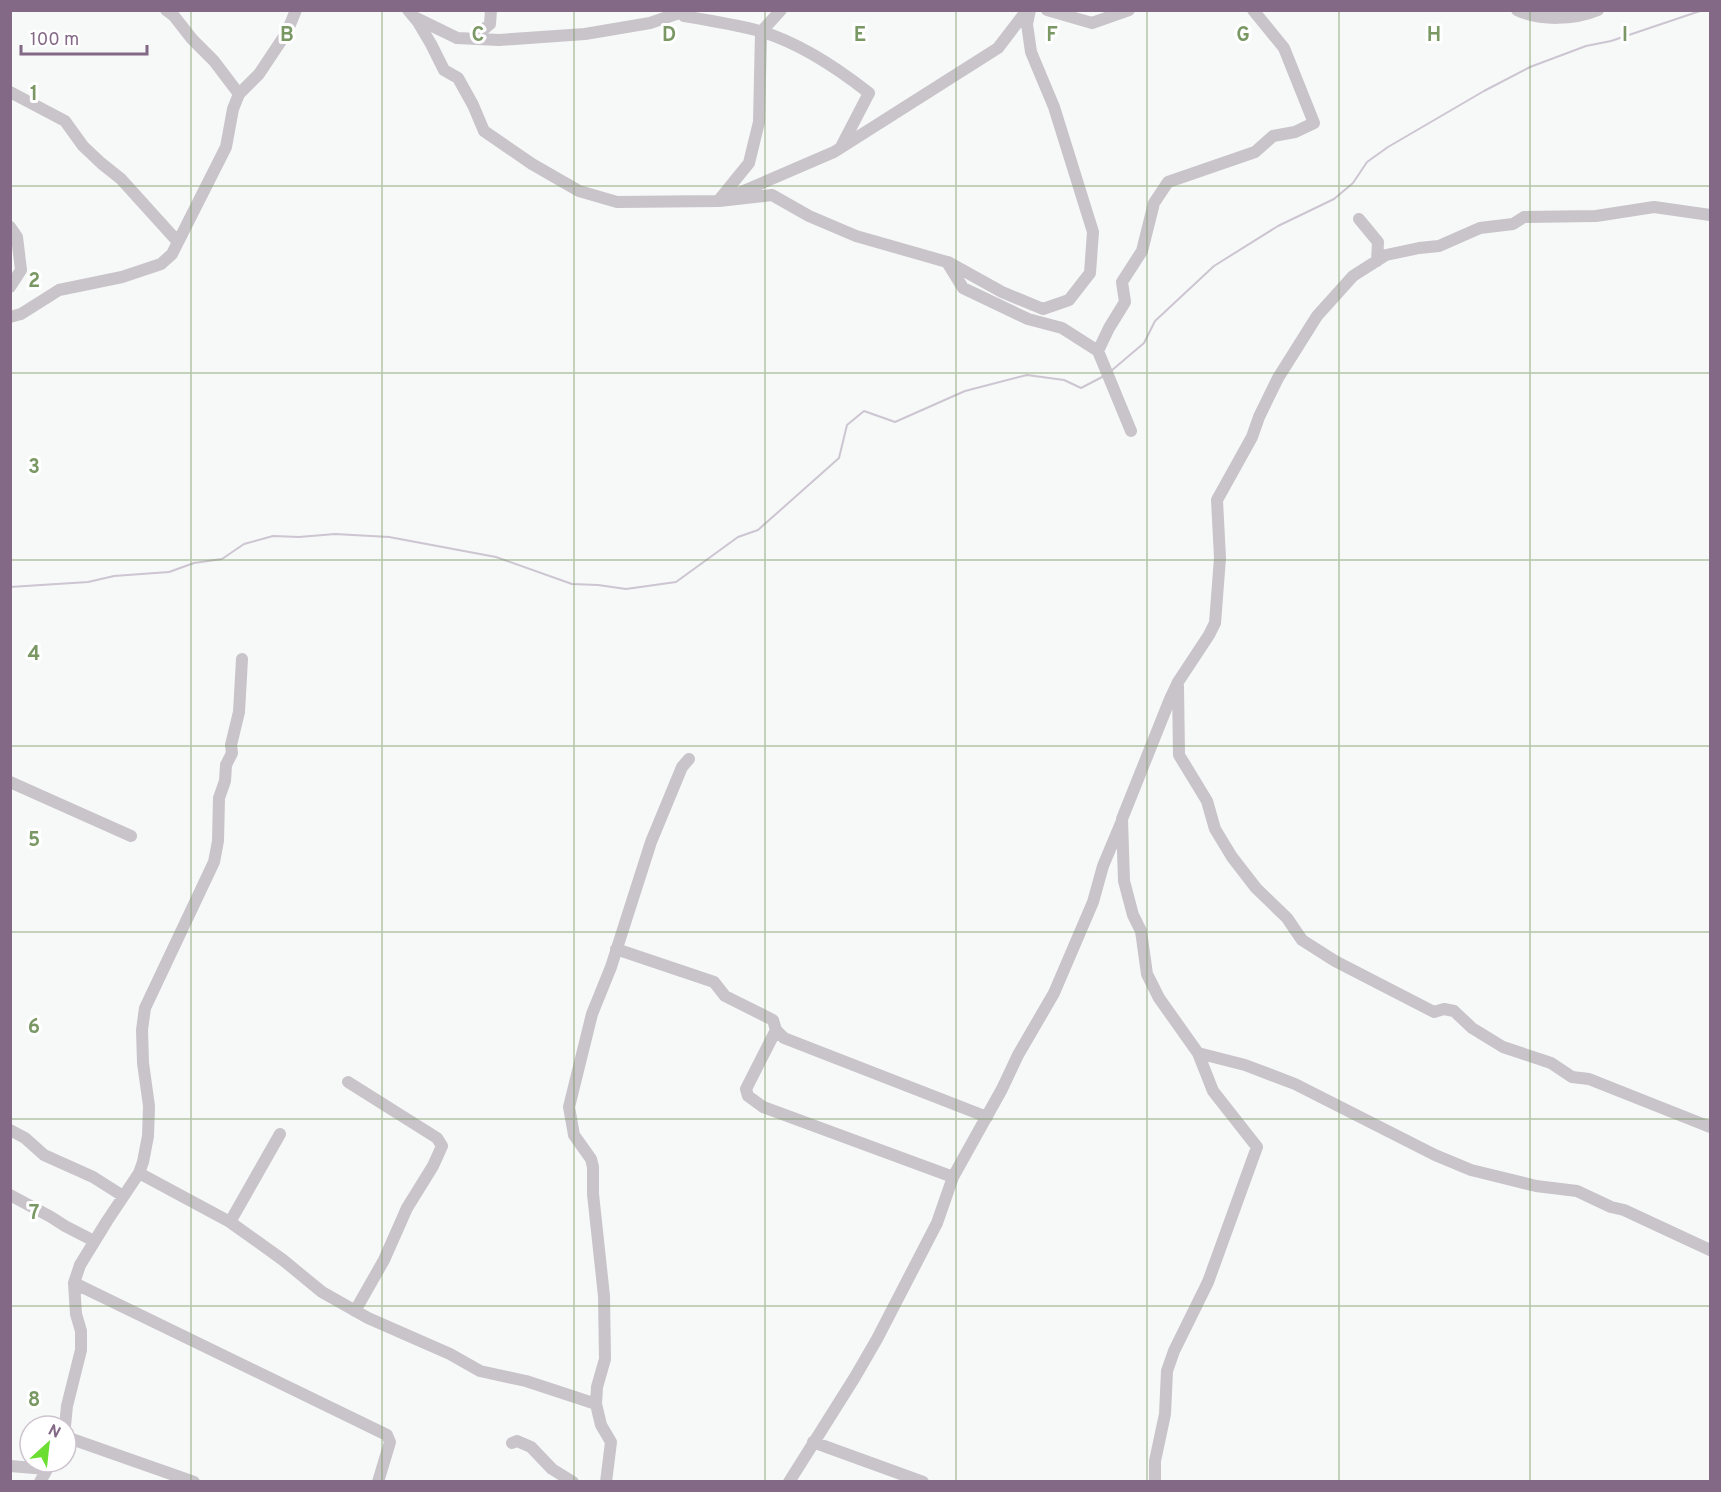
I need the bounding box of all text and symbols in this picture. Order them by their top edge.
scale bar [21,18,147,56]
text: B [280,23,294,49]
text: C [472,23,484,49]
text: D [662,23,676,49]
text: E [854,23,866,49]
text: F [1046,23,1058,49]
text: G [1236,23,1250,49]
text: H [1427,23,1441,49]
text: I [1622,23,1628,49]
text: 100 m [30,29,79,52]
text: 1 [30,82,38,108]
text: 2 [28,269,40,295]
text: 3 [28,455,40,481]
text: 4 [28,642,40,668]
text: 5 [28,828,40,854]
text: 6 [28,1015,40,1041]
text: 7 [29,1201,39,1227]
text: 8 [28,1388,40,1414]
north arrow [18,1414,78,1474]
text: N [44,1421,64,1444]

